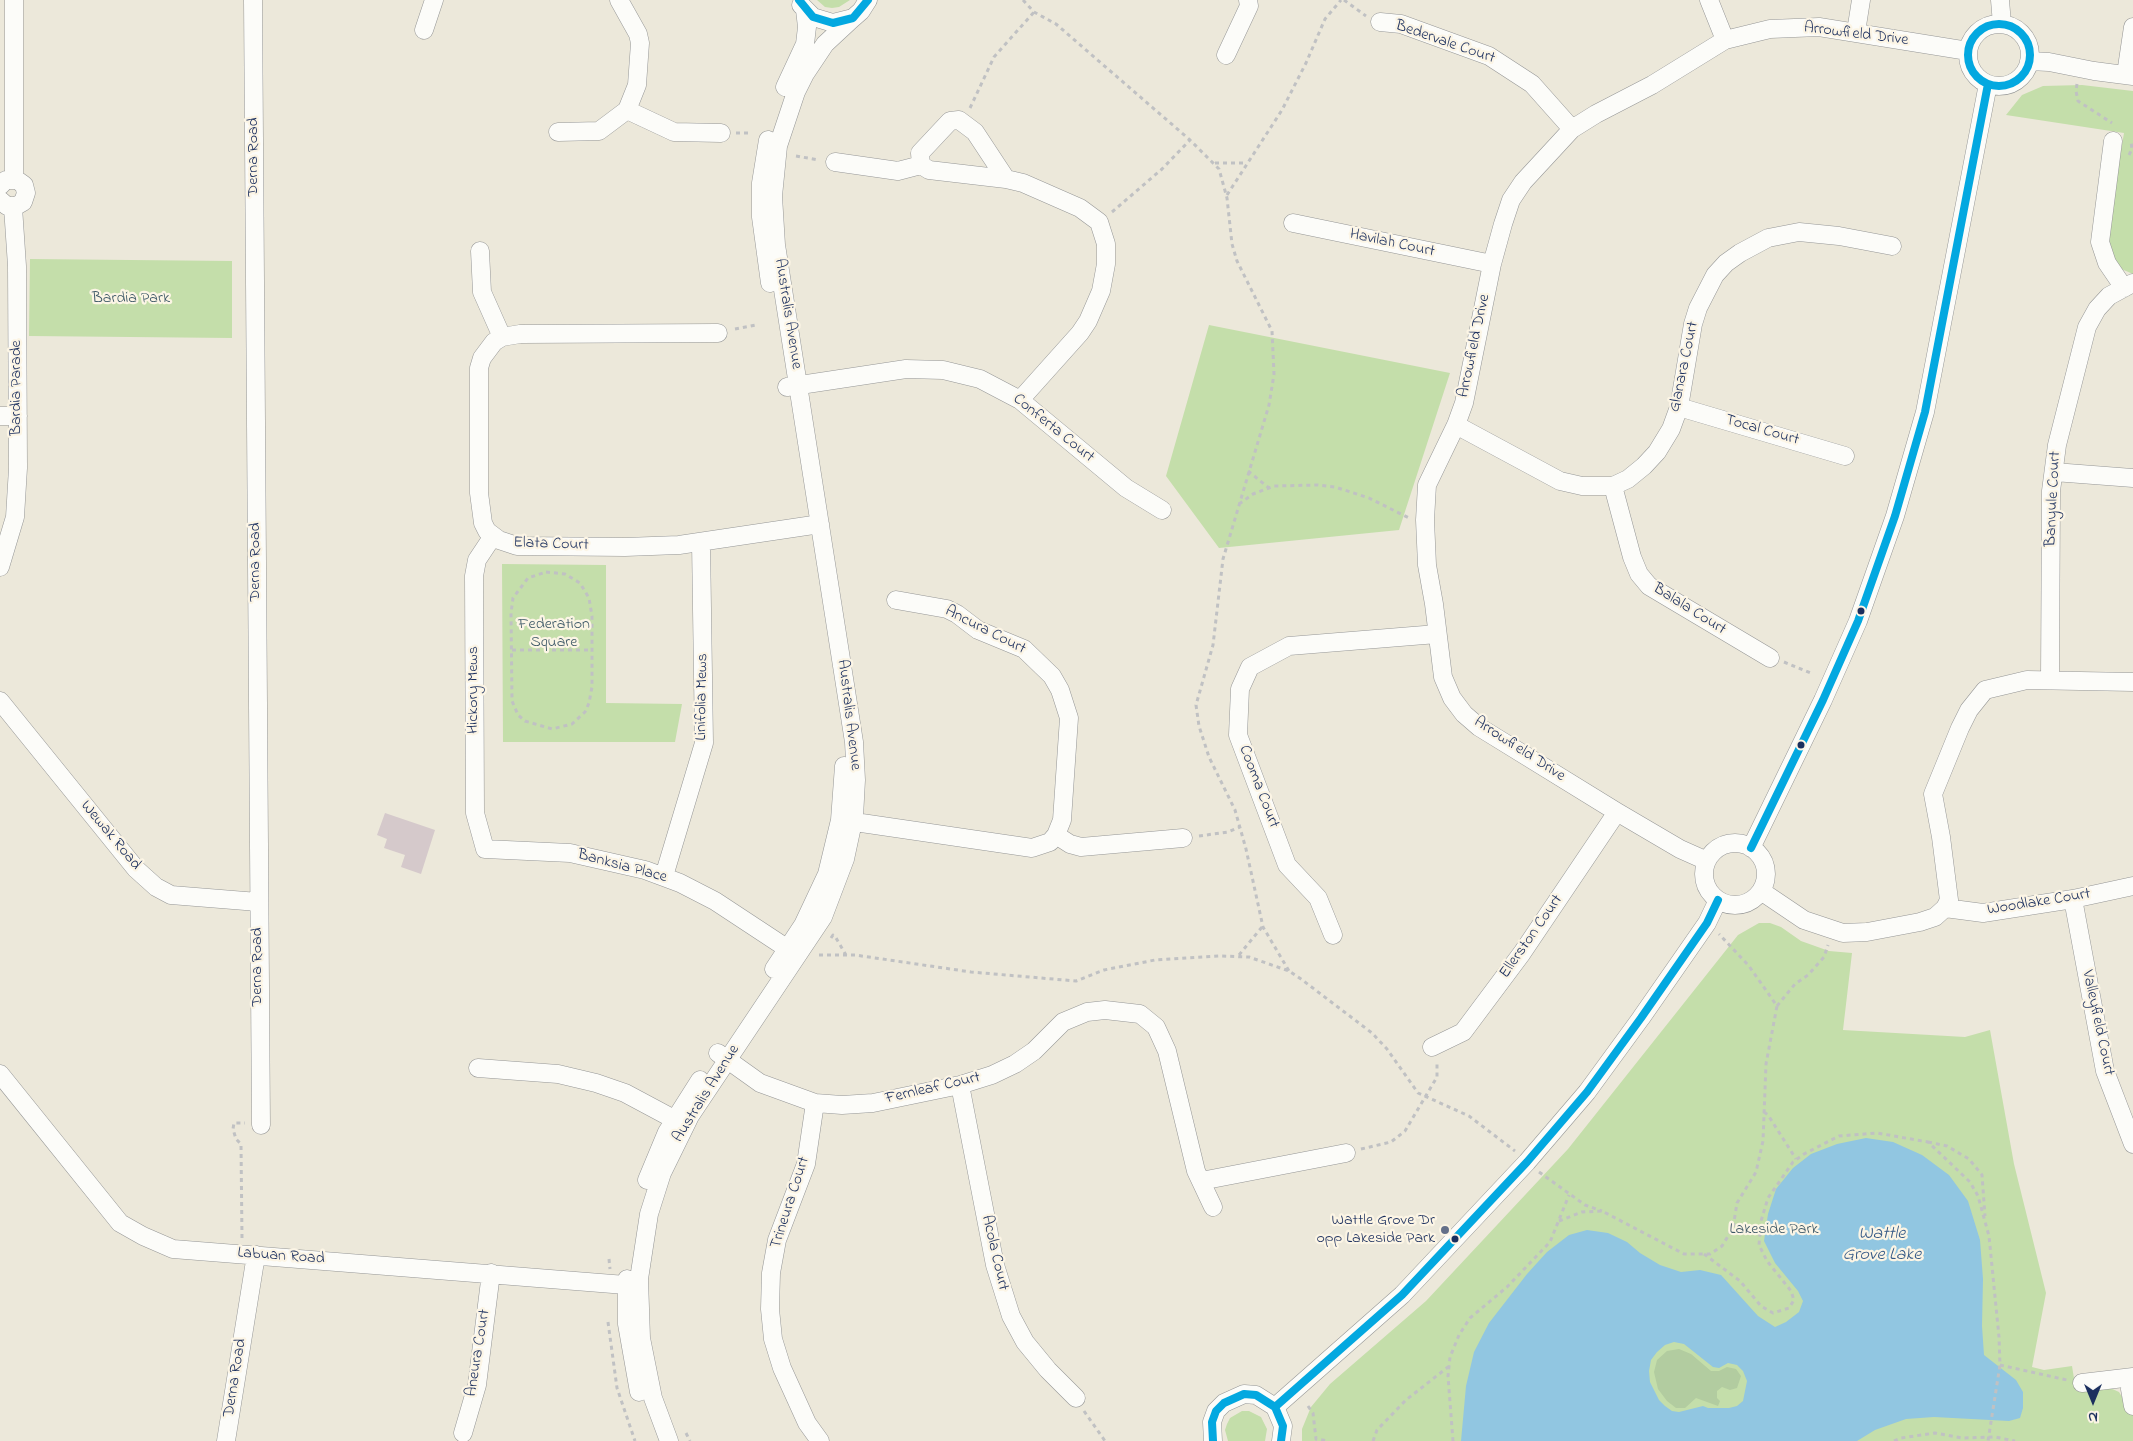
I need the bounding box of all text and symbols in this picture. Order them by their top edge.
street label: Bedervale Court [1393,17,1497,69]
street label: Arrowfield Drive [1803,19,1909,51]
street label: Derna Road [244,117,264,197]
street label: Havilah Court [1348,226,1436,262]
street label: Australis Avenue [769,257,805,371]
park label: Bardia Park [92,289,170,309]
street label: Arrowfield Drive [1455,293,1495,399]
street label: Glanara Court [1666,320,1704,414]
street label: Bardia Parade [7,340,27,436]
street label: Conferta Court [1008,390,1098,468]
street label: Tocal Court [1723,411,1801,451]
street label: Banyule Court [2042,451,2066,547]
street label: Derna Road [246,522,266,602]
street label: Elata Court [513,534,589,556]
street label: Balala Court [1649,580,1729,640]
street label: Ancura Court [941,602,1029,660]
unlabelled marker [1856,606,1866,616]
park label: Federation Square [518,615,590,653]
street label: Hickory Mews [464,646,484,734]
street label: Linifolia Mews [693,653,713,741]
street label: Australis Avenue [832,658,864,772]
street label: Arrowfield Drive [1470,713,1568,787]
unlabelled marker [1796,740,1806,750]
street label: Cooma Court [1233,743,1283,831]
street label: Wewak Road [75,797,145,875]
street label: Banksia Place [575,846,669,888]
street label: Woodlake Court [1986,885,2092,921]
street label: Ellerston Court [1496,892,1568,982]
street label: Derna Road [248,927,268,1007]
street label: Valleyfield Court [2076,969,2118,1077]
street label: Australis Avenue [669,1042,745,1146]
street label: Fernleaf Court [884,1069,982,1109]
street label: Trineura Court [767,1155,815,1251]
place label: Wattle Grove Dr opp Lakeside Park [1316,1211,1435,1249]
street label: Acola Court [976,1213,1012,1293]
park label: Lakeside Park [1730,1220,1818,1240]
marker: Wattle Grove Dr opp Lakeside Park [1439,1224,1451,1236]
water label: Wattle Grove Lake [1843,1224,1921,1266]
unlabelled marker [1450,1234,1460,1244]
street label: Labuan Road [237,1244,325,1270]
street label: Aneura Court [463,1308,495,1398]
street label: Derna Road [220,1337,252,1419]
north arrow [2068,1376,2118,1426]
text: N [2088,1406,2098,1427]

